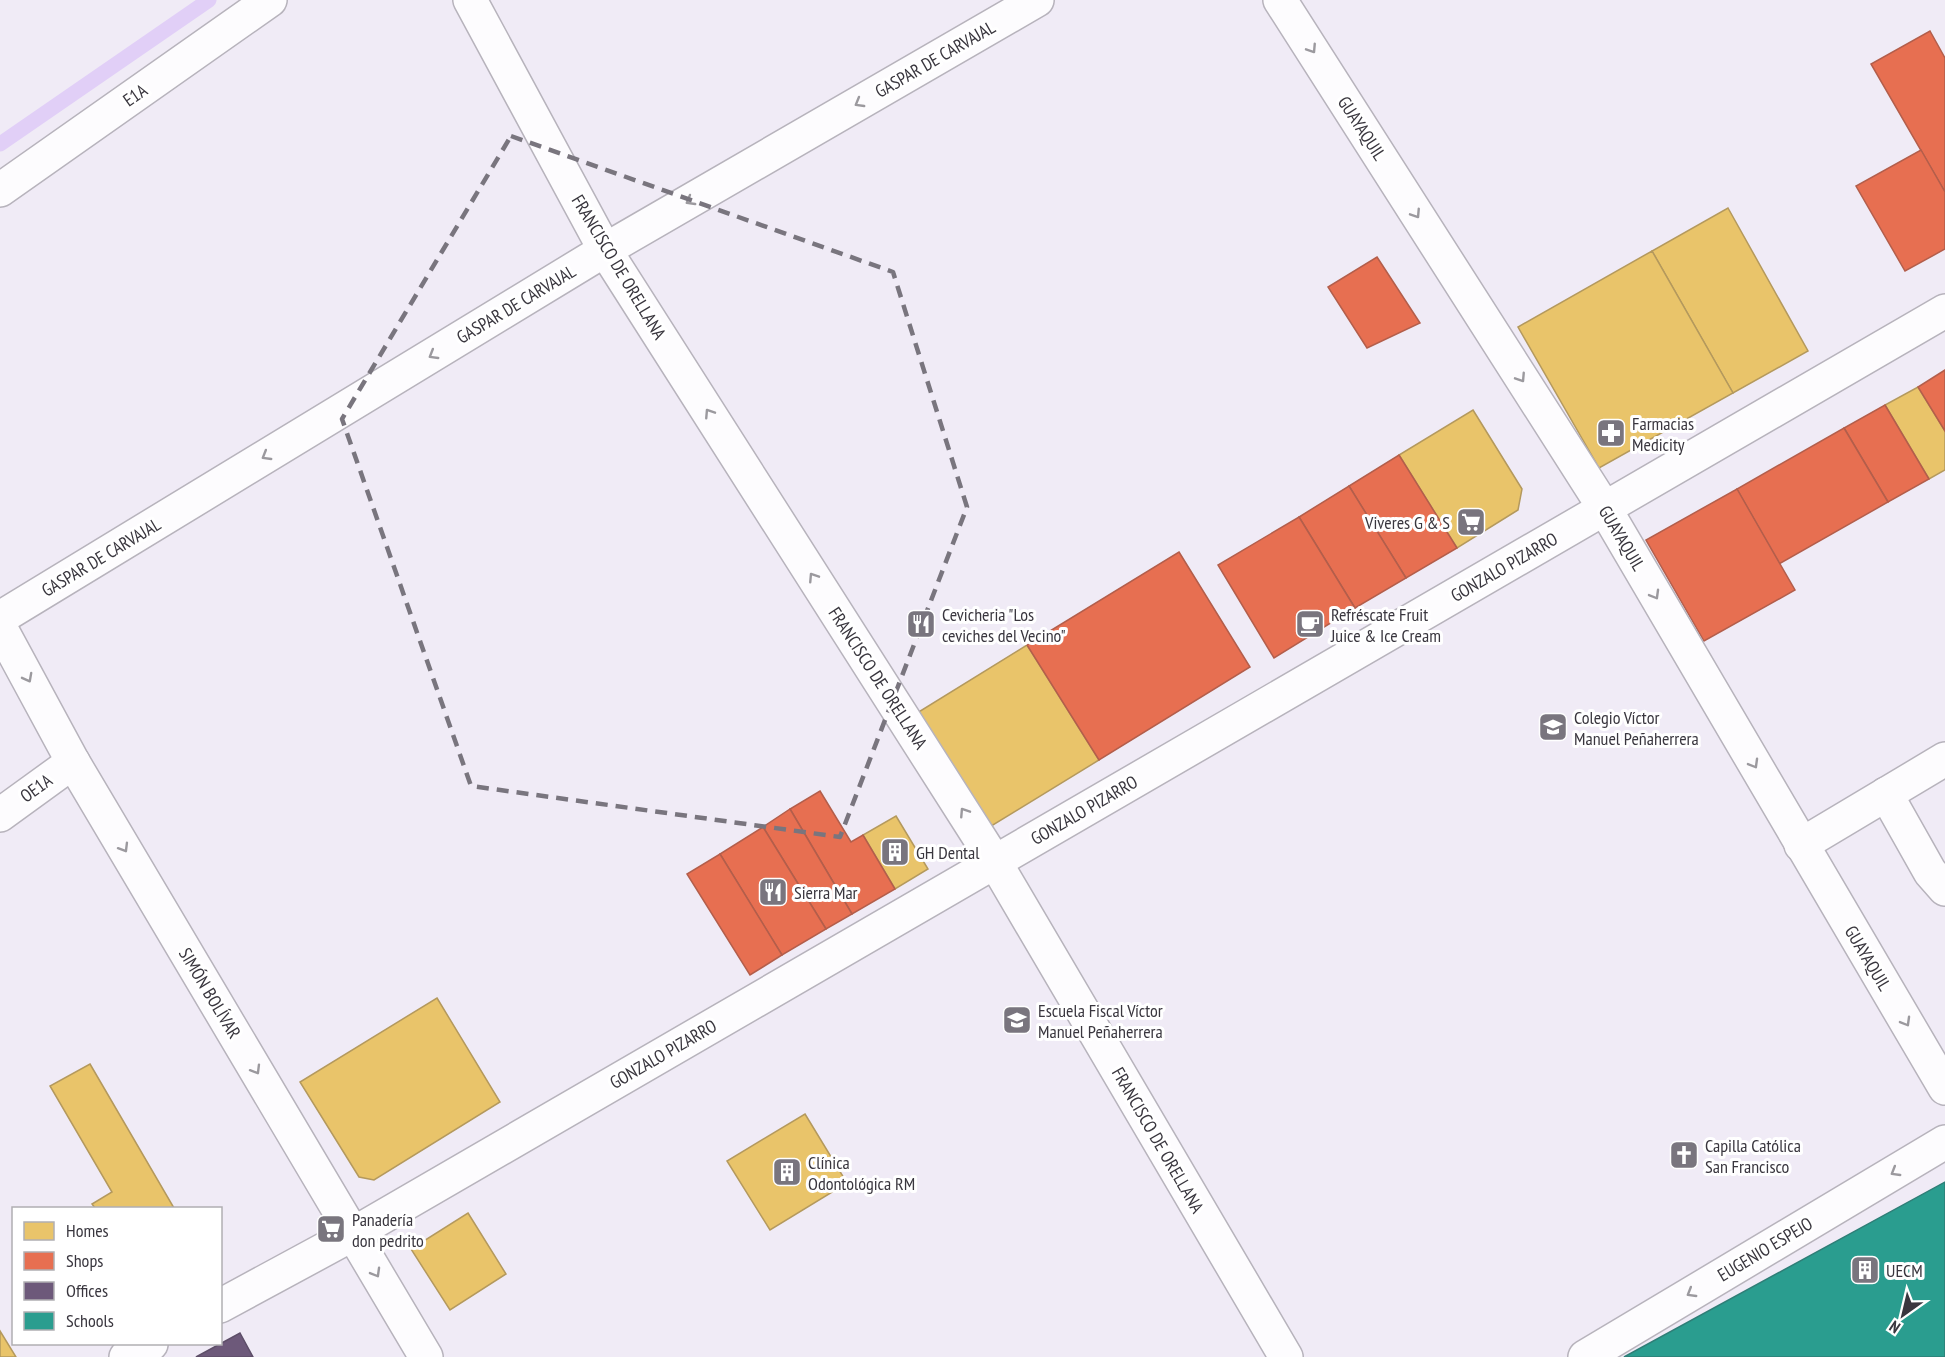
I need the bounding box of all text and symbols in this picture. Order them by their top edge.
street label: GASPAR DE CARVAJAL [871,15,1000,103]
one-way arrow [1304,43,1316,53]
street label: E1A [118,78,152,111]
street label: GUAYAQUIL [1333,92,1392,165]
one-way arrow [855,96,865,107]
street label: FRANCISCO DE ORELLANA [567,191,671,344]
one-way arrow [686,193,696,205]
one-way arrow [1409,208,1421,218]
street label: GASPAR DE CARVAJAL [452,259,580,349]
one-way arrow [429,347,439,359]
one-way arrow [1514,372,1526,382]
one-way arrow [704,409,716,419]
place label: Farmacias Medicity [1632,412,1694,456]
pharmacy icon: Farmacias Medicity [1595,417,1627,449]
one-way arrow [262,449,272,461]
street label: GUAYAQUIL [1594,501,1651,575]
supermarket icon: Viveres G & S [1455,506,1487,538]
place label: Viveres G & S [1364,511,1450,534]
street label: GASPAR DE CARVAJAL [37,512,165,602]
street label: GONZALO PIZARRO [1446,527,1562,607]
one-way arrow [809,573,821,583]
one-way arrow [1648,589,1660,599]
street label: FRANCISCO DE ORELLANA [824,603,933,754]
place label: Cevicheria "Los ceviches del Vecino" [942,603,1066,647]
place label: Refréscate Fruit Juice & Ice Cream [1330,603,1441,647]
restaurant icon: Cevicheria "Los ceviches del Vecino" [905,608,937,640]
cafe icon: Refréscate Fruit Juice & Ice Cream [1294,608,1326,640]
one-way arrow [21,672,32,682]
place label: Colegio Víctor Manuel Peñaherrera [1574,706,1699,750]
school or university icon: Colegio Víctor Manuel Peñaherrera [1537,711,1569,743]
one-way arrow [1746,758,1758,768]
street label: OE1A [15,768,57,807]
street label: GONZALO PIZARRO [1026,770,1142,850]
one-way arrow [959,808,971,818]
building icon: GH Dental [879,836,911,868]
place label: GH Dental [916,841,980,864]
one-way arrow [116,842,128,852]
restaurant icon: Sierra Mar [757,876,789,908]
place label: Sierra Mar [794,881,858,904]
street label: GUAYAQUIL [1840,921,1897,995]
street label: SIMÓN BOLÍVAR [174,944,246,1043]
place label: Escuela Fiscal Víctor Manuel Peñaherrera [1038,999,1163,1043]
school or university icon: Escuela Fiscal Víctor Manuel Peñaherrera [1001,1004,1033,1036]
street label: GONZALO PIZARRO [605,1014,721,1094]
one-way arrow [1899,1016,1910,1026]
one-way arrow [248,1063,260,1074]
street label: FRANCISCO DE ORELLANA [1107,1063,1209,1217]
place label: Capilla Católica San Francisco [1705,1134,1801,1178]
church icon: Capilla Católica San Francisco [1668,1139,1700,1171]
place label: Clínica Odontológica RM [808,1151,915,1195]
building icon: Clínica Odontológica RM [771,1156,803,1188]
one-way arrow [1891,1165,1901,1176]
legend [12,1207,222,1345]
place label: Panadería don pedrito [352,1208,424,1252]
street label: EUGENIO ESPEJO [1713,1212,1817,1286]
supermarket icon: Panadería don pedrito [315,1213,347,1245]
text: Homes [66,1219,109,1242]
text: Shops [66,1249,103,1272]
building icon: UECM [1849,1254,1881,1286]
place label: UECM [1886,1259,1923,1282]
one-way arrow [369,1267,381,1277]
text: Offices [66,1279,108,1302]
north arrow [1873,1285,1933,1345]
one-way arrow [1687,1286,1697,1298]
text: Schools [66,1309,114,1332]
text: N [1885,1317,1904,1338]

